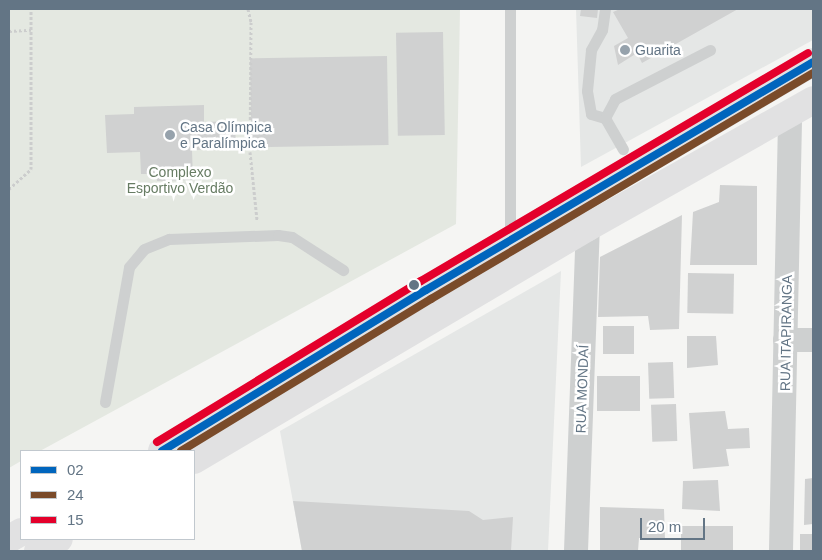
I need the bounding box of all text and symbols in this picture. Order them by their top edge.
place label: Guarita [635,42,681,58]
marker: Guarita [619,44,631,56]
place label: Casa Olímpica e Paralímpica [180,119,272,152]
marker: Casa Olímpica e Paralímpica [164,129,176,141]
park label: Complexo Esportivo Verdão [127,164,233,196]
street label: RUA ITAPIRANGA [777,274,795,392]
unlabelled marker [409,280,419,290]
street label: RUA MONDAÍ [572,344,592,434]
legend [20,450,195,540]
text: 02 [67,461,84,478]
text: 24 [67,486,84,503]
scale bar [642,508,707,540]
text: 15 [67,511,84,528]
text: 20 m [648,518,681,535]

